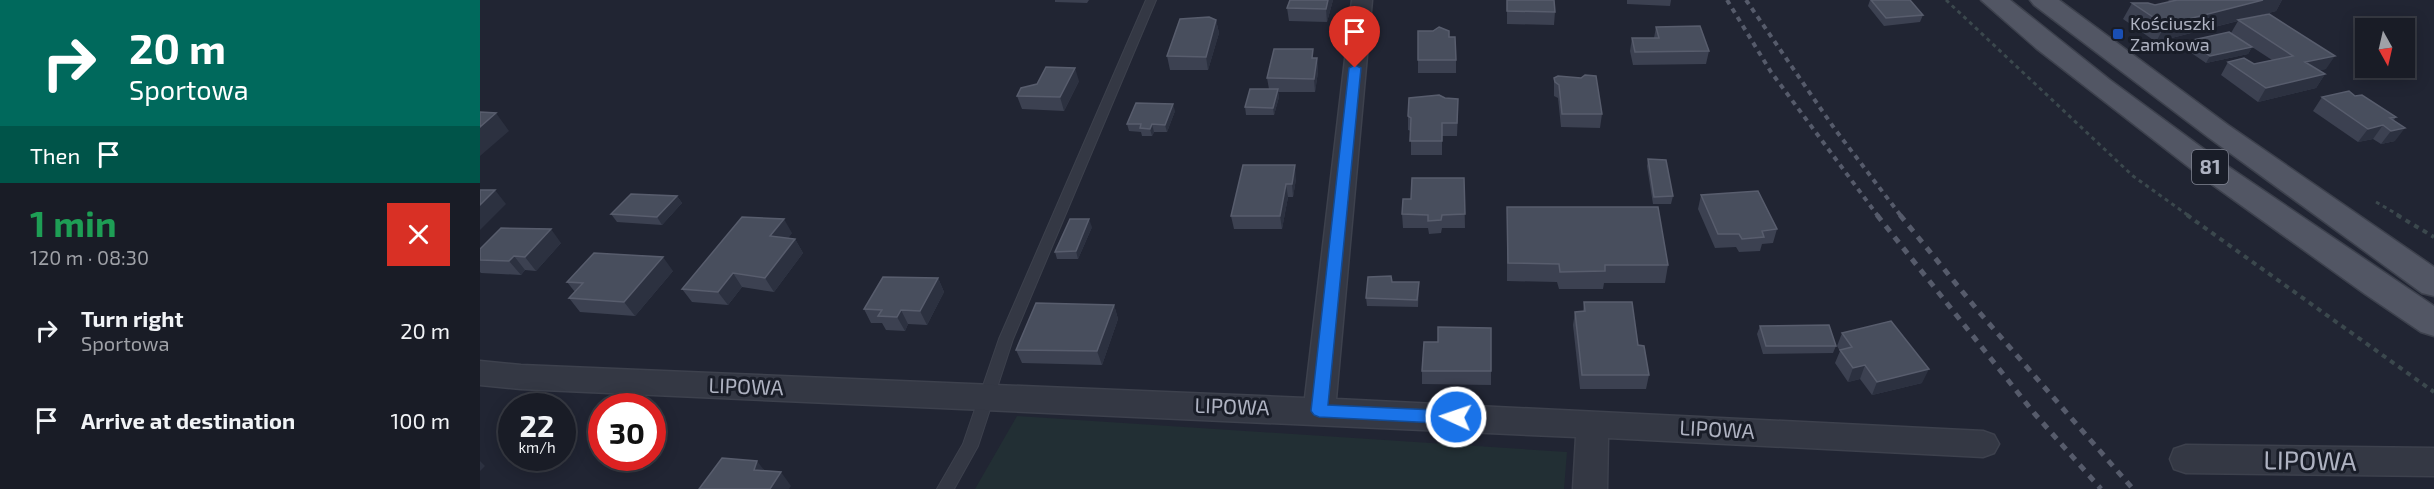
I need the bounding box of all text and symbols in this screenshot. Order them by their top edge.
pin [1329,6,1380,68]
place label: Kościuszki Zamkowa [2130,12,2215,55]
icon: arrive [1338,15,1371,48]
north arrow [2355,18,2415,78]
map controls [2355,18,2415,78]
text: 20 m [129,22,226,72]
icon: right [30,24,108,102]
marker: Kościuszki Zamkowa [2111,27,2125,41]
text: Sportowa [129,73,249,105]
icon: arrive [92,138,125,171]
text: Then [30,142,80,168]
road number: 81 [2192,150,2228,184]
text: 1 min [30,201,117,244]
button: close [387,203,450,266]
text: 120 m · 08:30 [30,245,149,269]
text: Turn right [81,305,183,331]
icon: right [30,314,63,347]
text: 20 m [400,317,450,343]
text: Sportowa [81,331,170,355]
street label: LIPOWA [708,372,784,399]
position arrow [1424,385,1488,449]
street label: LIPOWA [1194,392,1270,419]
speed limit sign: 30 [588,393,666,471]
icon: arrive [30,404,63,437]
text: Arrive at destination [81,407,295,433]
text: 100 m [391,407,450,433]
text: 22 [520,407,554,443]
street label: LIPOWA [1679,414,1755,443]
text: km/h [518,438,556,456]
street label: LIPOWA [2263,443,2357,476]

